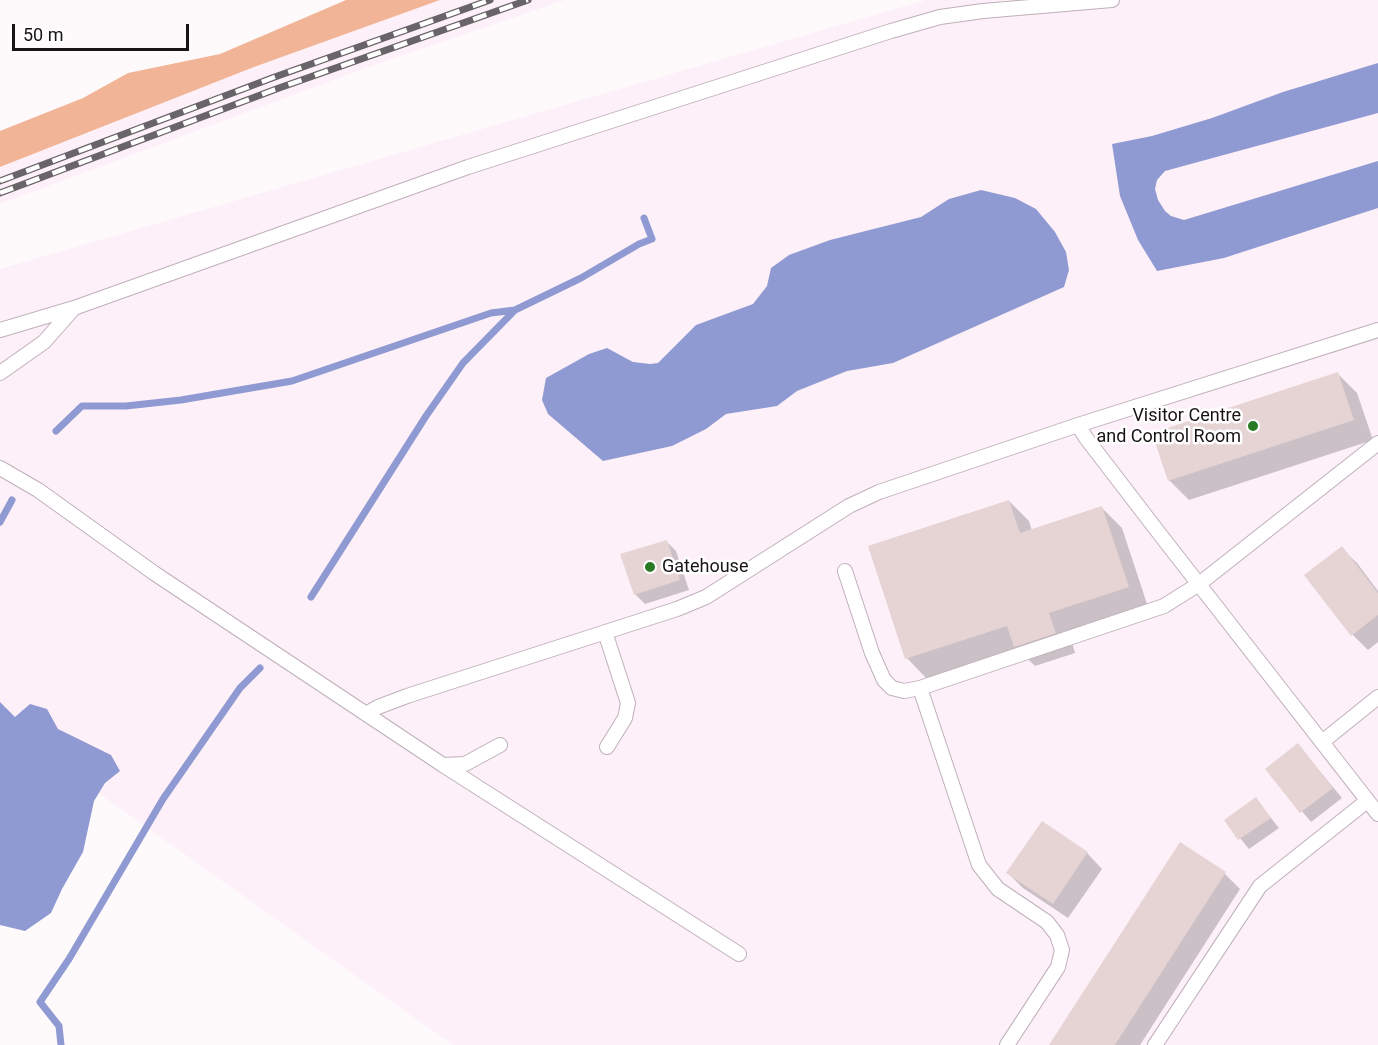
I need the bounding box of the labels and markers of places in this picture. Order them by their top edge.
place label: Visitor Centre and Control Room [1096,405,1241,448]
marker: Visitor Centre and Control Room [1246,419,1260,433]
place label: Gatehouse [662,556,748,578]
marker: Gatehouse [643,560,657,574]

